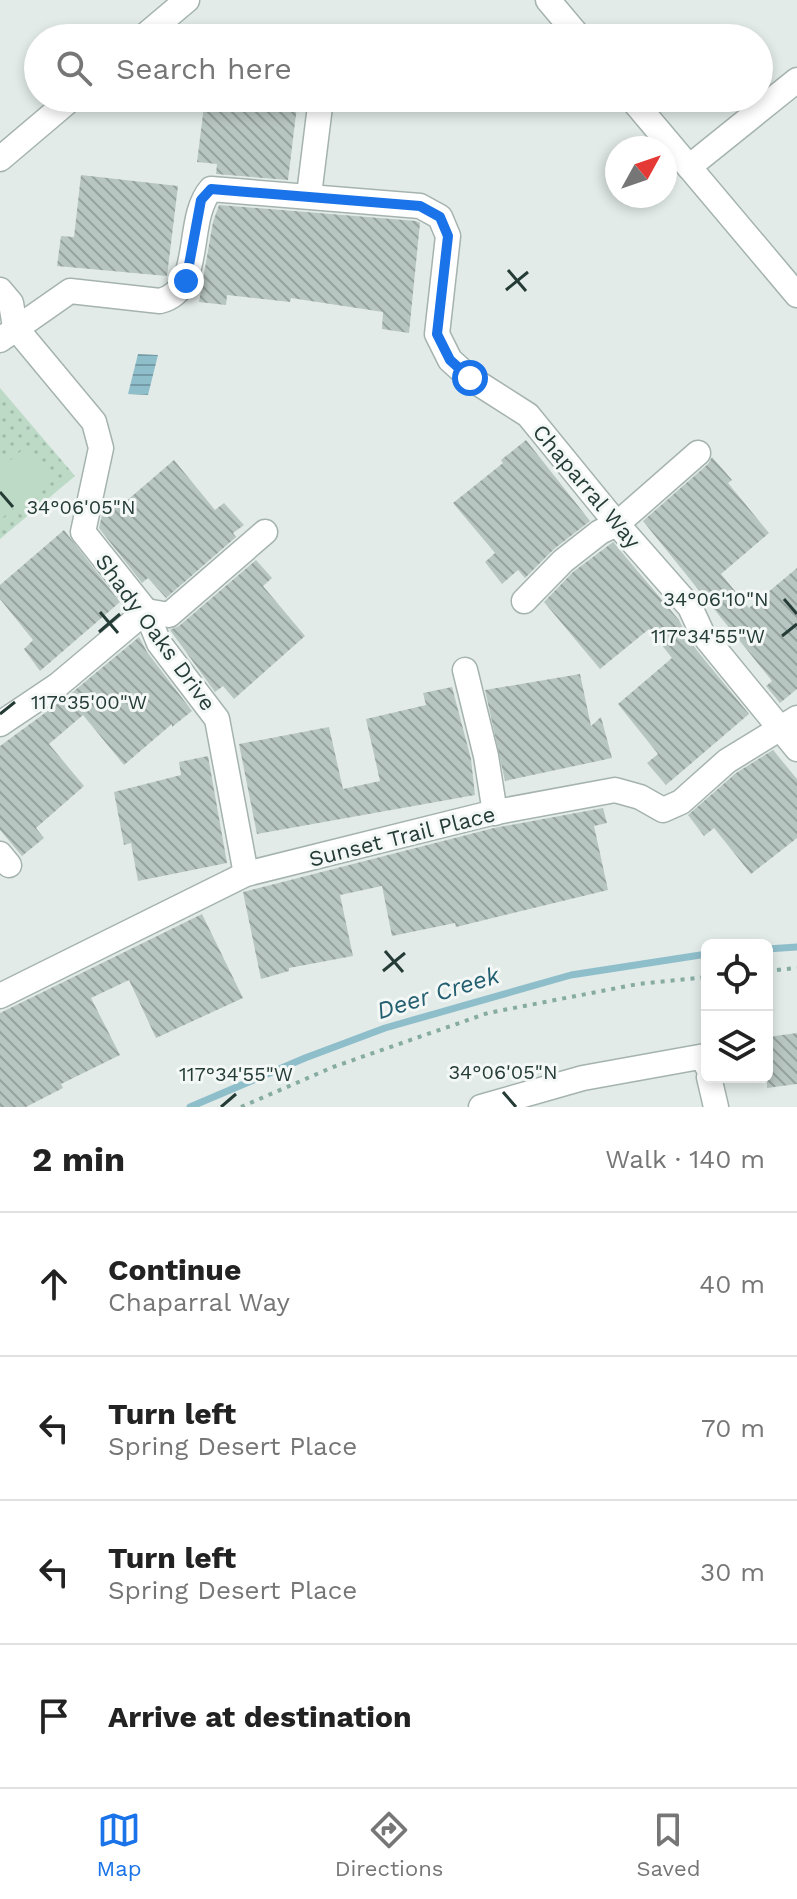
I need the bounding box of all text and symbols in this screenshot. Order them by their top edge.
search box [24,24,773,112]
icon: search [52,46,96,90]
text: Search here [116,51,292,86]
north arrow [605,136,677,208]
route end [168,263,204,299]
route start [452,360,488,396]
street label: Chaparral Way [528,419,646,554]
text: 34°06'05"N [26,495,136,519]
street label: Shady Oaks Drive [90,549,221,715]
text: 34°06'10"N [663,587,769,611]
text: 117°34'55"W [651,624,765,648]
text: 117°35'00"W [31,690,147,714]
street label: Sunset Trail Place [306,801,498,872]
map controls [701,939,773,1083]
button: locate [701,939,773,1011]
water label: Deer Creek [373,961,504,1025]
button: layers [701,1011,773,1083]
text: 34°06'05"N [448,1060,558,1084]
text: 117°34'55"W [179,1062,293,1086]
text: 2 min [32,1139,125,1179]
text: Walk · 140 m [605,1144,765,1174]
text: Continue [108,1252,241,1287]
icon: ahead [32,1262,76,1306]
text: 40 m [699,1269,765,1299]
text: Chaparral Way [108,1287,290,1317]
text: Turn left [108,1396,236,1431]
icon: left [32,1406,76,1450]
text: 70 m [701,1413,765,1443]
text: Spring Desert Place [108,1431,357,1461]
text: Turn left [108,1540,236,1575]
icon: left [32,1550,76,1594]
text: 30 m [700,1557,765,1587]
text: Spring Desert Place [108,1575,357,1605]
icon: arrive [32,1694,76,1738]
text: Arrive at destination [108,1699,412,1734]
tab: Map [97,1808,141,1881]
tab: Directions [335,1808,443,1881]
tab: Saved [637,1808,700,1881]

